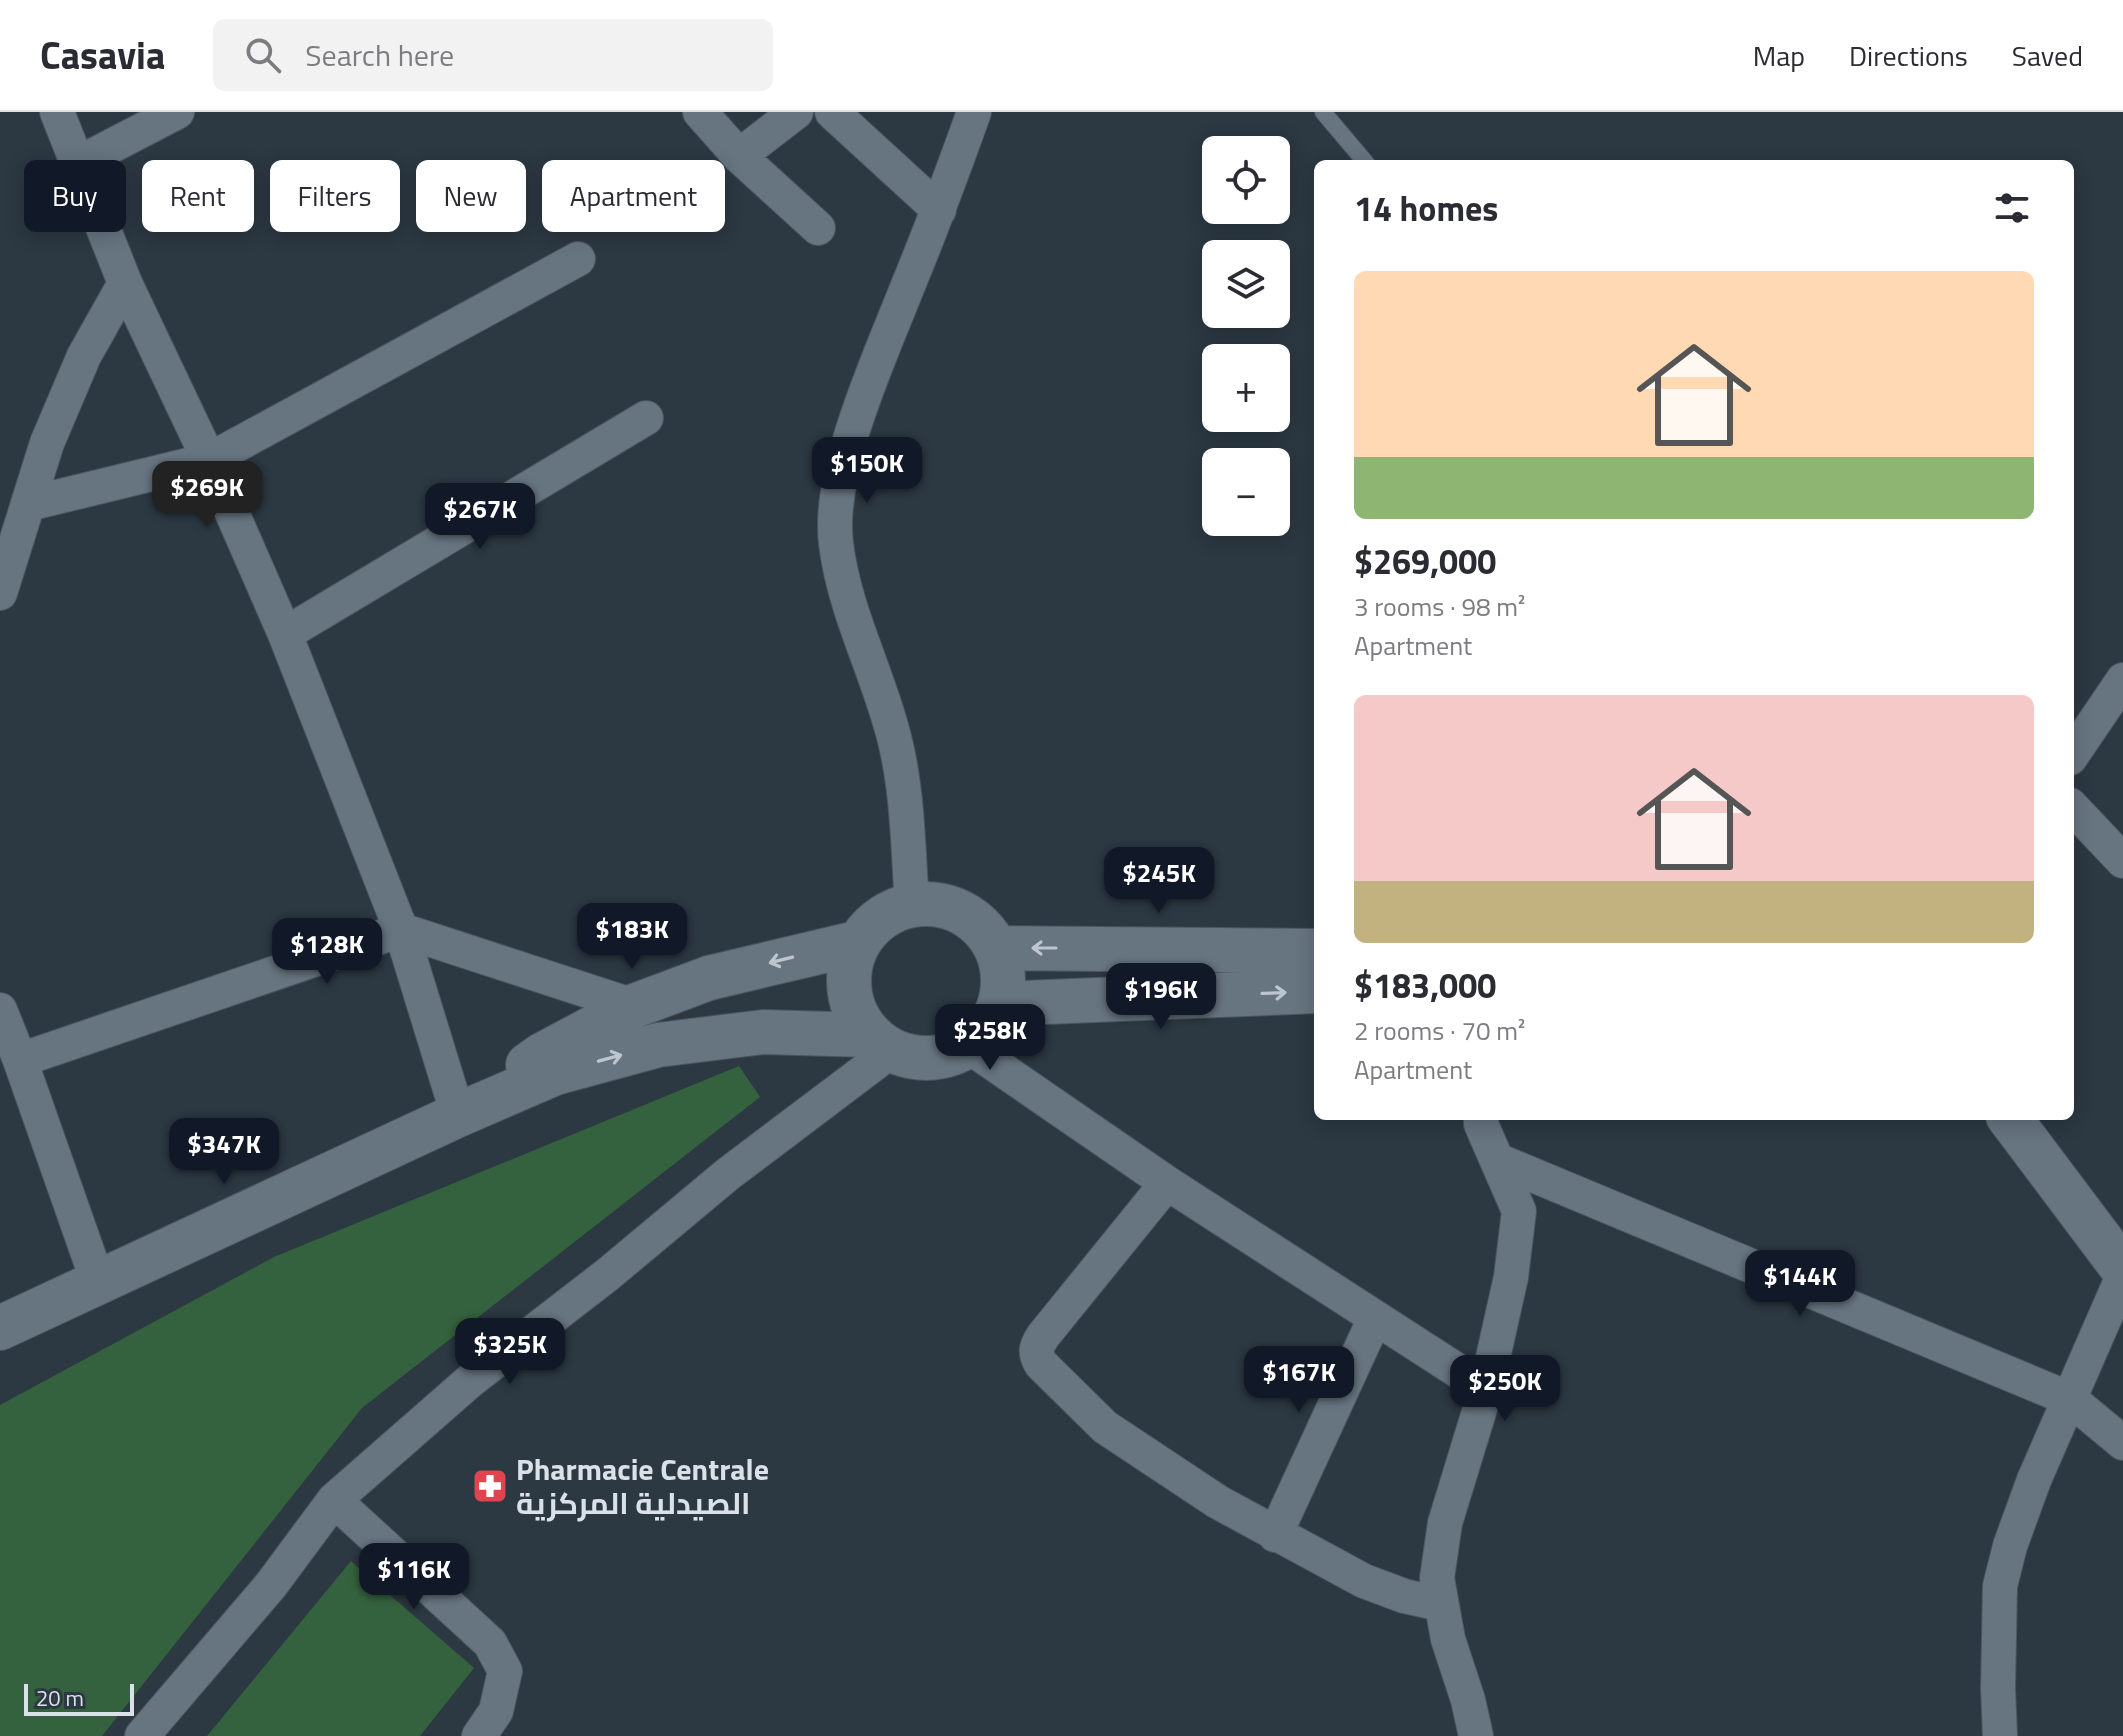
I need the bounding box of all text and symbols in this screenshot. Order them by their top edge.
search box [213,19,773,91]
text: Casavia [40,26,165,84]
text: Search here [305,32,454,78]
icon: search [241,33,285,77]
text: Map [1753,34,1805,77]
text: Directions [1849,34,1968,77]
text: Saved [2012,34,2083,77]
map controls [1202,136,1290,536]
button: locate [1202,136,1290,224]
chip: Buy [24,160,126,232]
chip: Rent [142,160,254,232]
chip: Filters [270,160,400,232]
chip: New [416,160,526,232]
chip: Apartment [542,160,725,232]
text: 14 homes [1354,182,1498,234]
icon: filters [1990,186,2034,230]
button: layers [1202,240,1290,328]
icon: home [1622,323,1766,467]
button: + [1202,344,1290,432]
pin: $150K [811,437,923,505]
text: $150K [830,443,904,482]
button: − [1202,448,1290,536]
pin: $269K [151,461,263,529]
text: $269K [170,467,244,506]
pin: $267K [424,483,536,551]
text: $267K [443,489,517,528]
text: $269,000 [1354,535,1496,587]
text: 3 rooms · 98 m² [1354,587,1525,626]
text: Apartment [1354,626,1472,665]
icon: home [1622,747,1766,891]
pin: $245K [1103,847,1215,915]
text: $245K [1122,853,1196,892]
pin: $183K [576,903,688,971]
text: $183K [595,909,669,948]
pin: $128K [271,918,383,986]
text: $128K [290,924,364,963]
one-way arrow [1031,941,1058,956]
one-way arrow [768,953,794,968]
text: $183,000 [1354,959,1496,1011]
pin: $196K [1105,963,1217,1031]
text: $196K [1124,969,1198,1008]
one-way arrow [1260,985,1287,1000]
pin: $258K [934,1004,1046,1072]
text: $258K [953,1010,1027,1049]
text: 2 rooms · 70 m² [1354,1011,1525,1050]
one-way arrow [596,1050,622,1065]
text: Apartment [1354,1050,1472,1089]
pin: $347K [168,1118,280,1186]
text: $347K [187,1124,261,1163]
pin: $144K [1744,1250,1856,1318]
text: $144K [1763,1256,1837,1295]
pin: $325K [454,1318,566,1386]
text: $325K [473,1324,547,1363]
pin: $167K [1243,1346,1355,1414]
text: $167K [1262,1352,1336,1391]
pin: $250K [1449,1355,1561,1423]
text: $250K [1468,1361,1542,1400]
place label: Pharmacie Centrale الصيدلية المركزية [516,1446,769,1526]
pharmacy icon: Pharmacie Centrale الصيدلية المركزية [471,1467,509,1505]
pin: $116K [358,1543,470,1611]
text: $116K [377,1549,451,1588]
scale bar [24,1680,134,1716]
text: 20 m [36,1681,84,1715]

